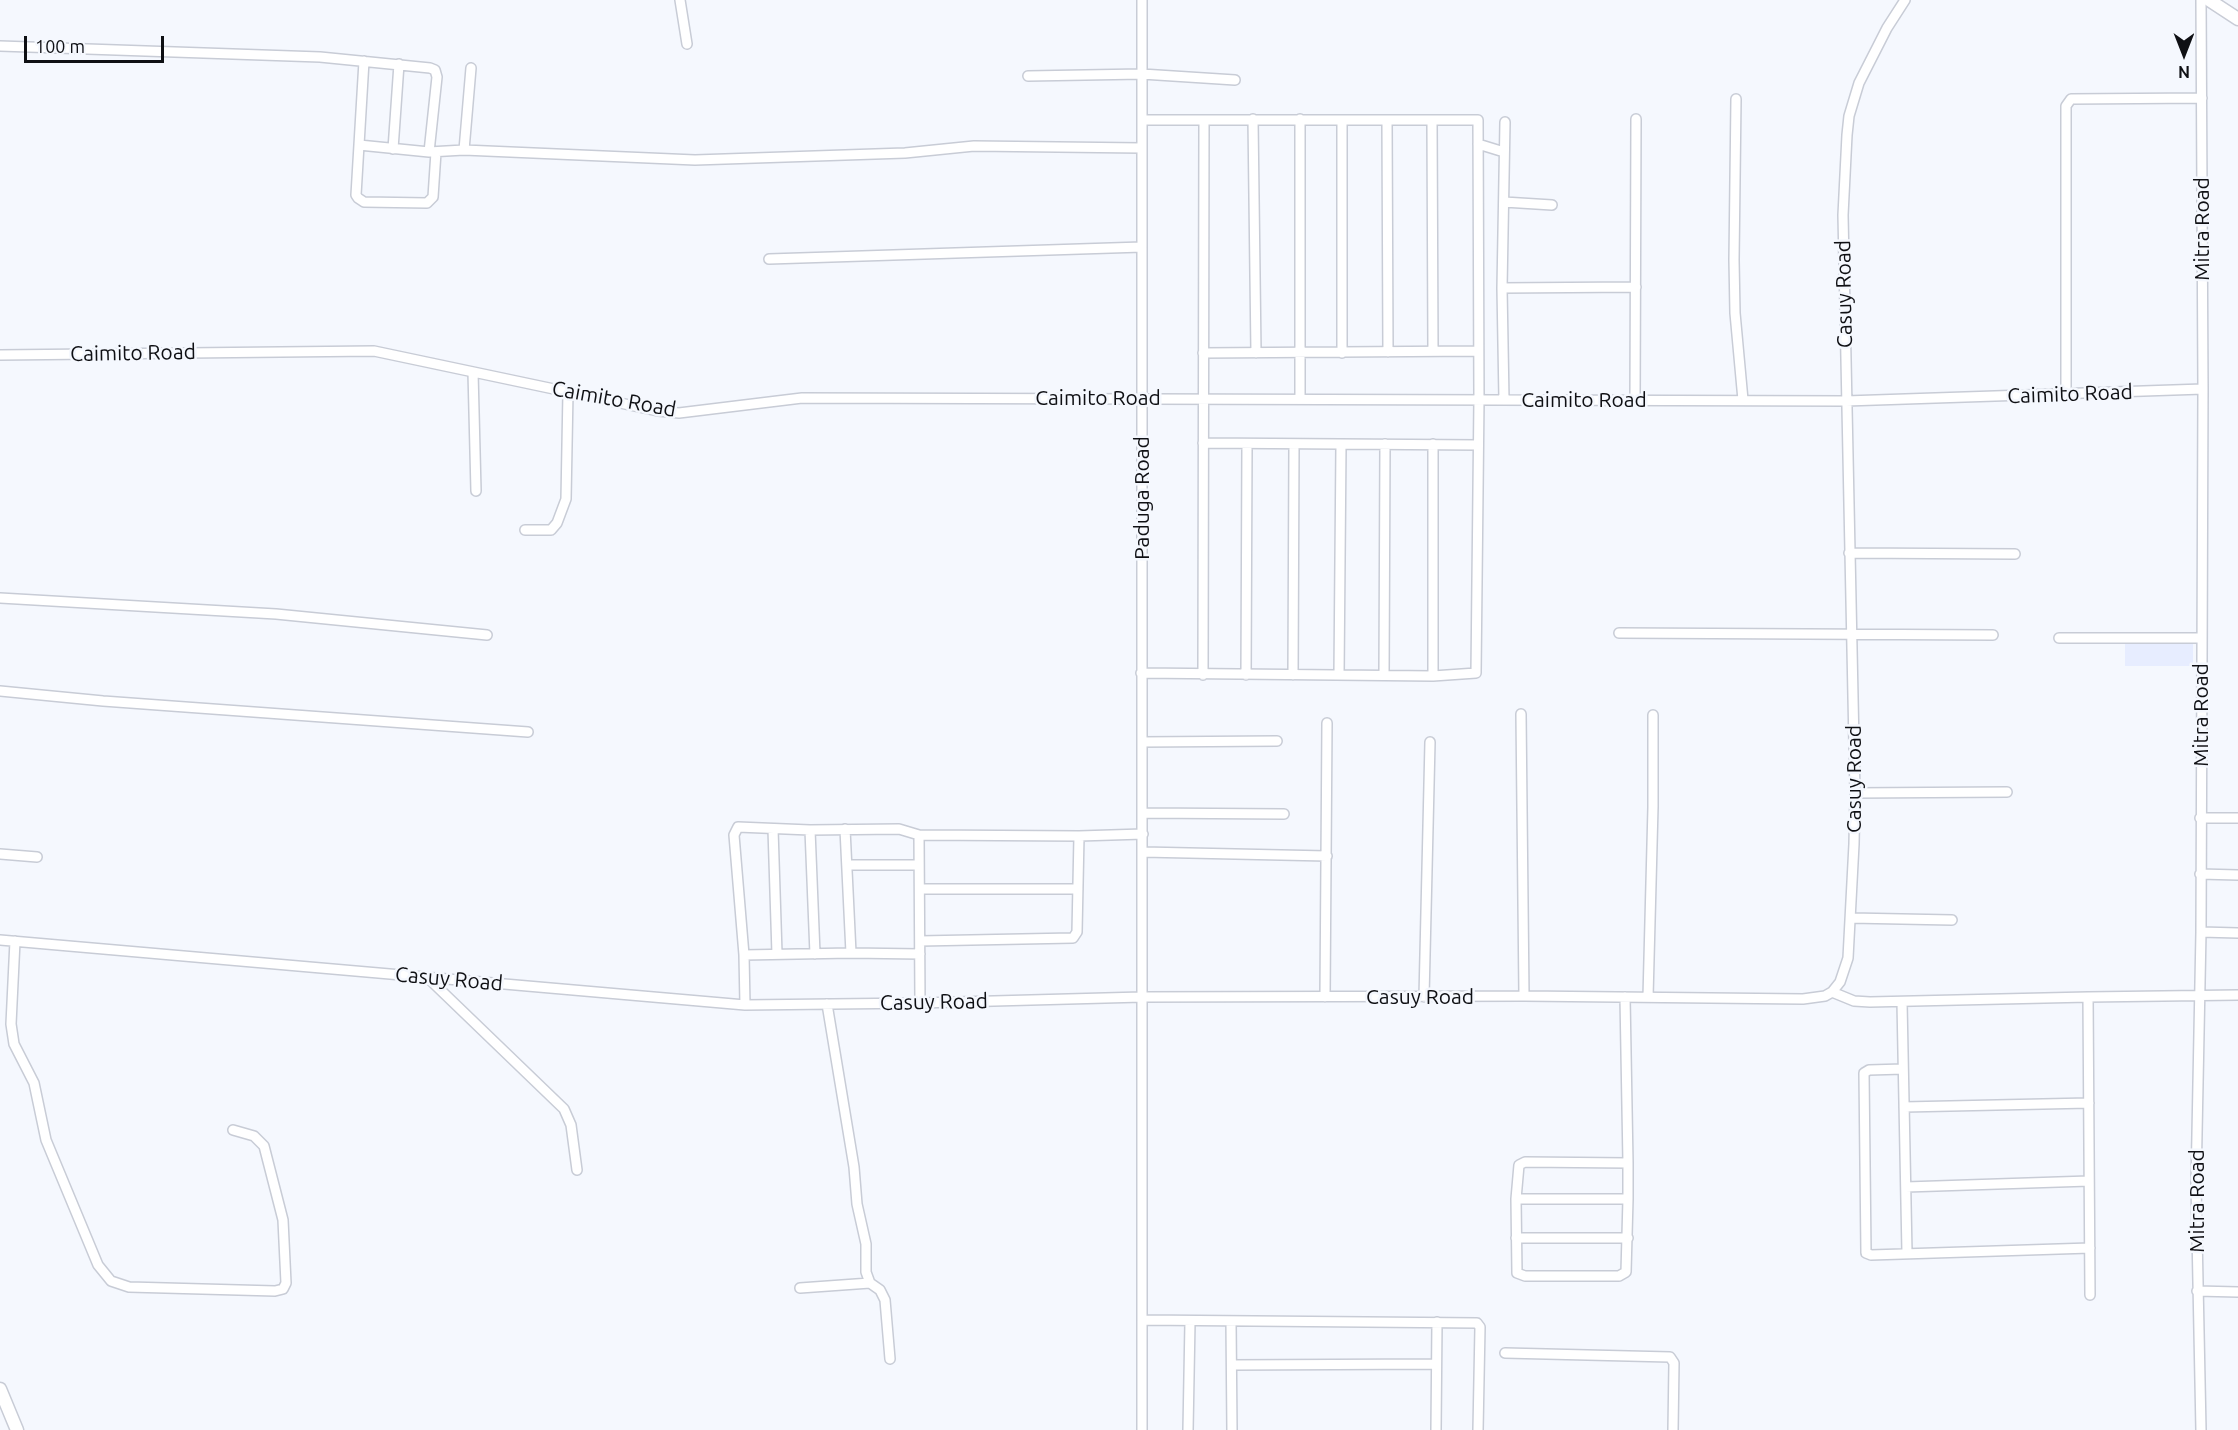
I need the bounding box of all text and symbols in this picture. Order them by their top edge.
scale bar [27,24,166,62]
north arrow [2154,24,2214,84]
text: 100 m [35,36,85,56]
text: N [2178,63,2190,81]
street label: Mitra Road [2189,177,2215,281]
street label: Casuy Road [1830,240,1858,348]
street label: Caimito Road [70,339,196,367]
street label: Caimito Road [550,376,678,422]
street label: Caimito Road [2007,379,2133,409]
street label: Caimito Road [1035,385,1161,411]
street label: Caimito Road [1521,387,1647,413]
street label: Paduga Road [1129,436,1155,560]
street label: Mitra Road [2188,663,2214,767]
street label: Casuy Road [1841,725,1867,833]
street label: Casuy Road [394,962,504,996]
street label: Casuy Road [1366,984,1474,1010]
street label: Casuy Road [880,988,988,1016]
street label: Mitra Road [2184,1149,2210,1253]

